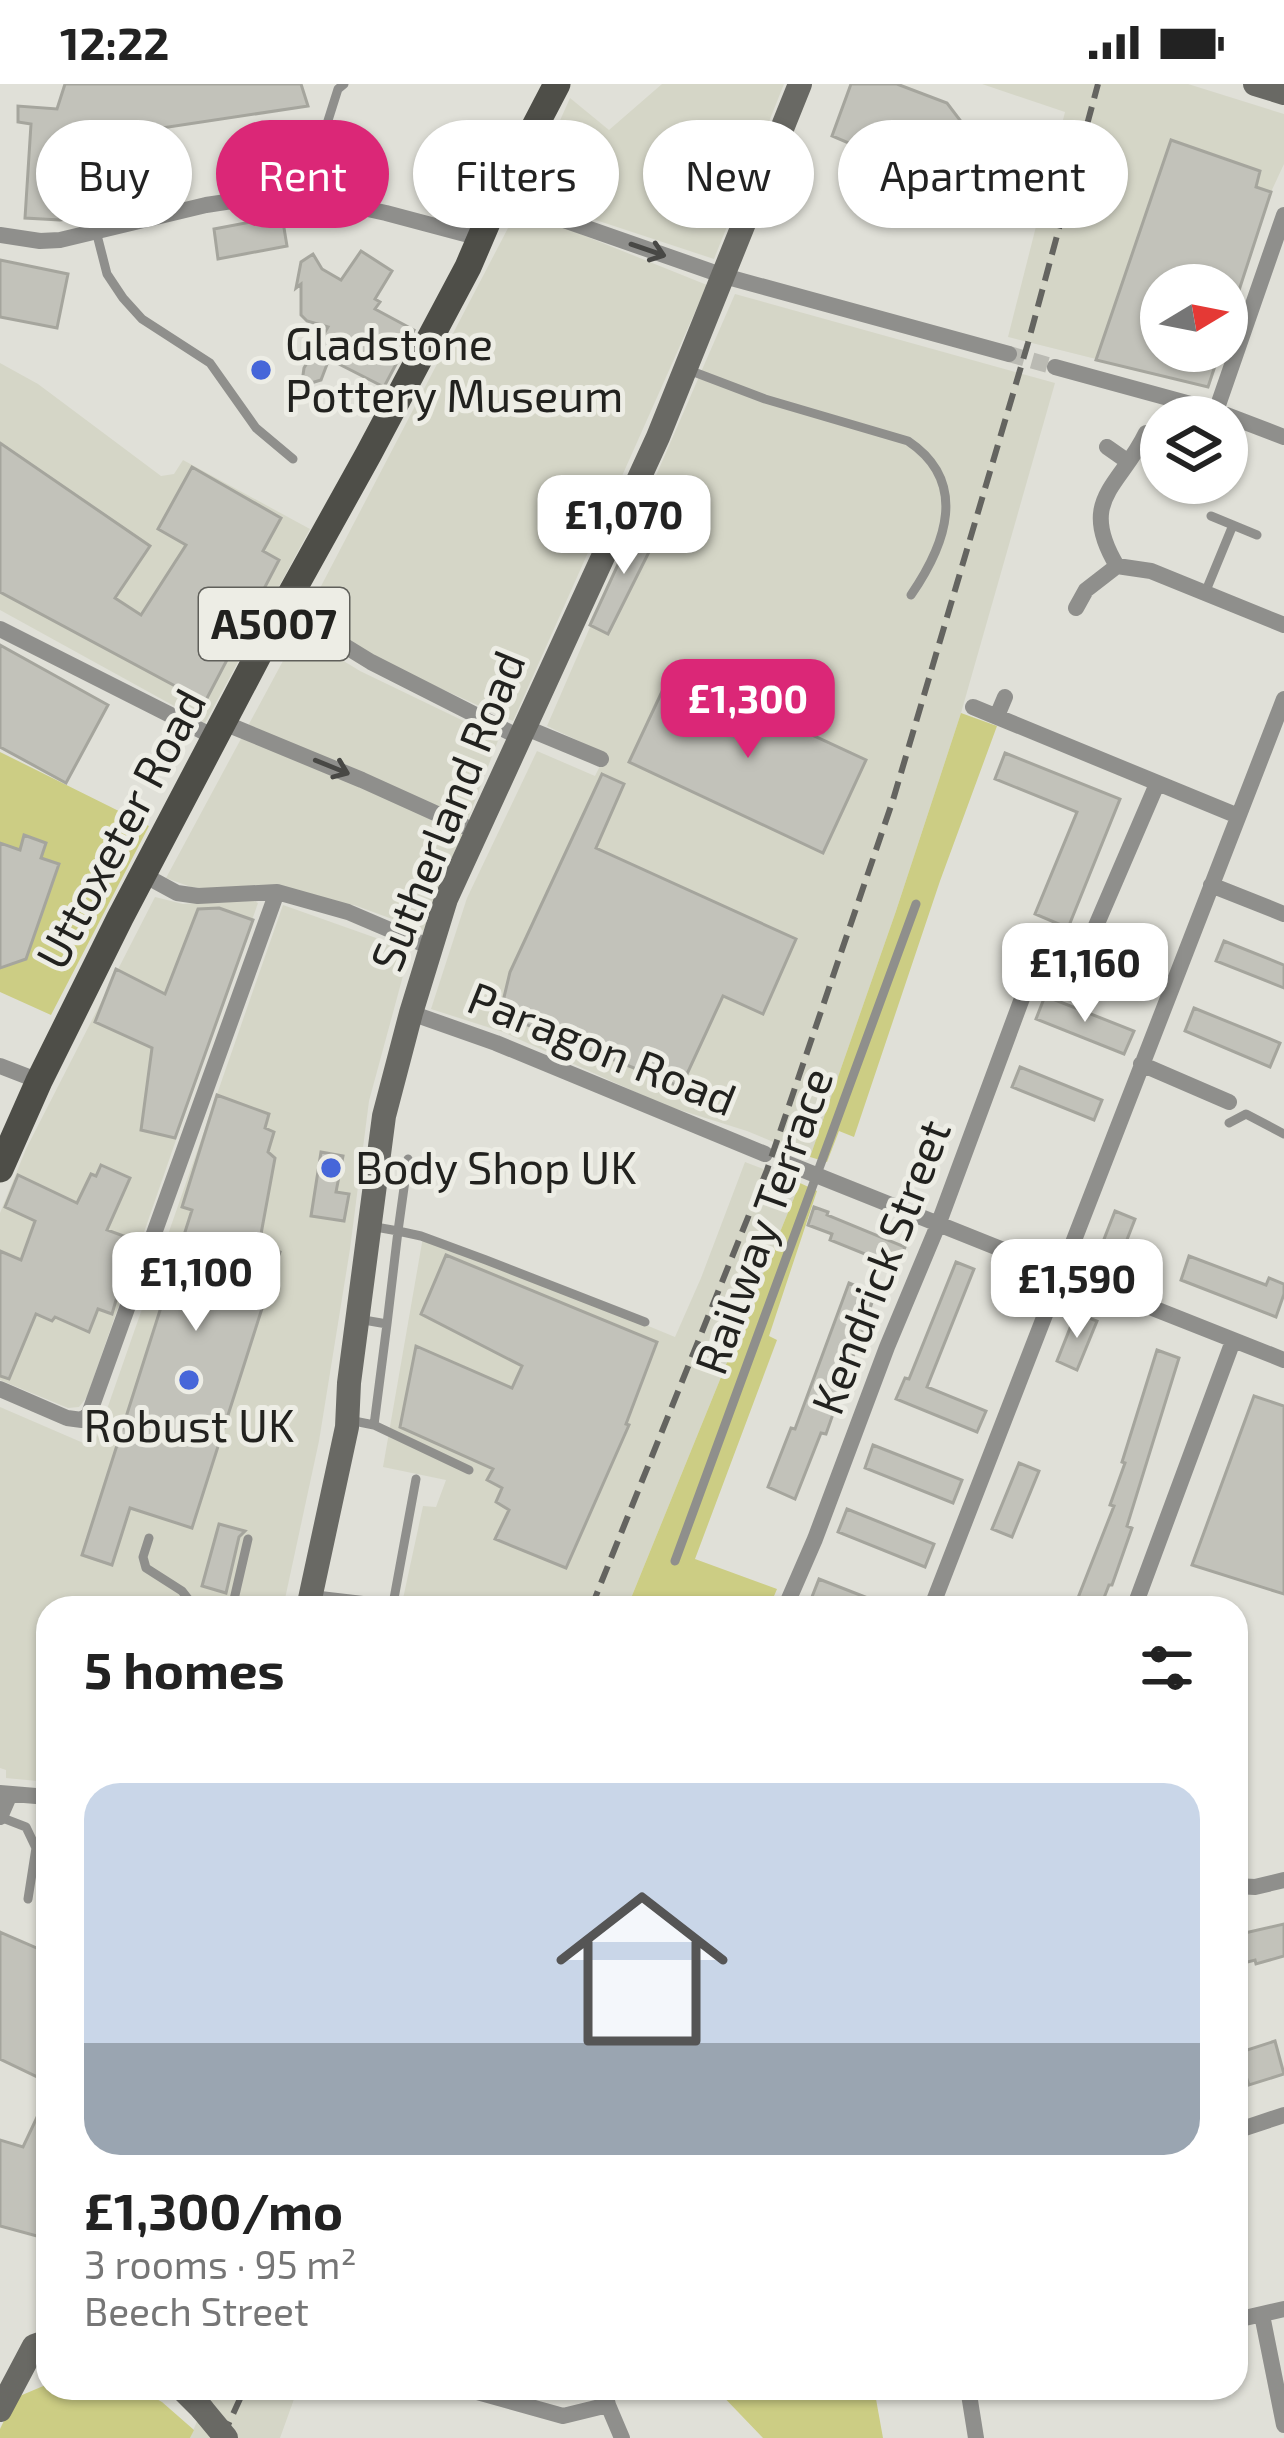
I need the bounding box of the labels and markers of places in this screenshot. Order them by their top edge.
place label: Gladstone Pottery Museum [285,315,623,421]
marker: Gladstone Pottery Museum [248,357,274,383]
pin: £1,070 [526,475,722,577]
pin: £1,300 [650,659,846,761]
pin: £1,160 [987,923,1183,1025]
place label: Body Shop UK [355,1139,637,1193]
marker: Body Shop UK [318,1155,344,1181]
pin: £1,100 [98,1232,294,1334]
pin: £1,590 [979,1239,1175,1341]
marker: Robust UK [176,1367,202,1393]
place label: Robust UK [83,1397,295,1451]

